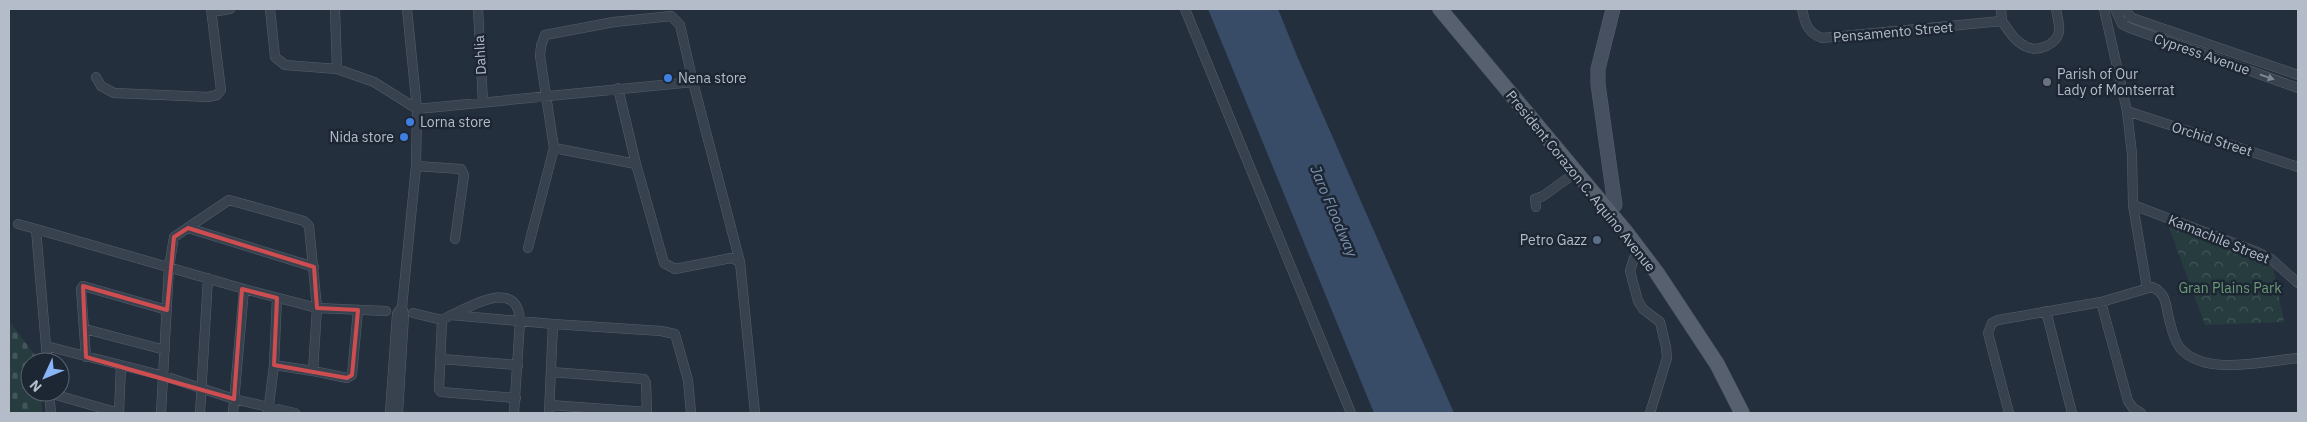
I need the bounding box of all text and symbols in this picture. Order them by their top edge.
street label: Pensamento Street [1832,18,1954,46]
street label: Cypress Avenue [2152,29,2253,79]
street label: Dahlia [470,34,490,75]
place label: Parish of Our Lady of Montserrat [2057,65,2175,99]
place label: Nena store [678,69,747,87]
marker: Nena store [662,72,674,84]
one-way arrow [2260,73,2275,81]
marker: Parish of Our Lady of Montserrat [2041,76,2053,88]
street label: President Corazon C. Aquino Avenue [1502,87,1660,276]
place label: Lorna store [420,113,491,131]
marker: Lorna store [404,116,416,128]
street label: Orchid Street [2170,118,2254,160]
place label: Nida store [330,128,394,146]
marker: Nida store [398,131,410,143]
water label: Jaro Floodway [1306,162,1362,260]
street label: Kamachile Street [2166,211,2272,268]
place label: Petro Gazz [1520,231,1587,249]
marker: Petro Gazz [1591,234,1603,246]
park label: Gran Plains Park [2178,279,2282,297]
north arrow [20,352,70,402]
text: N [26,376,46,396]

